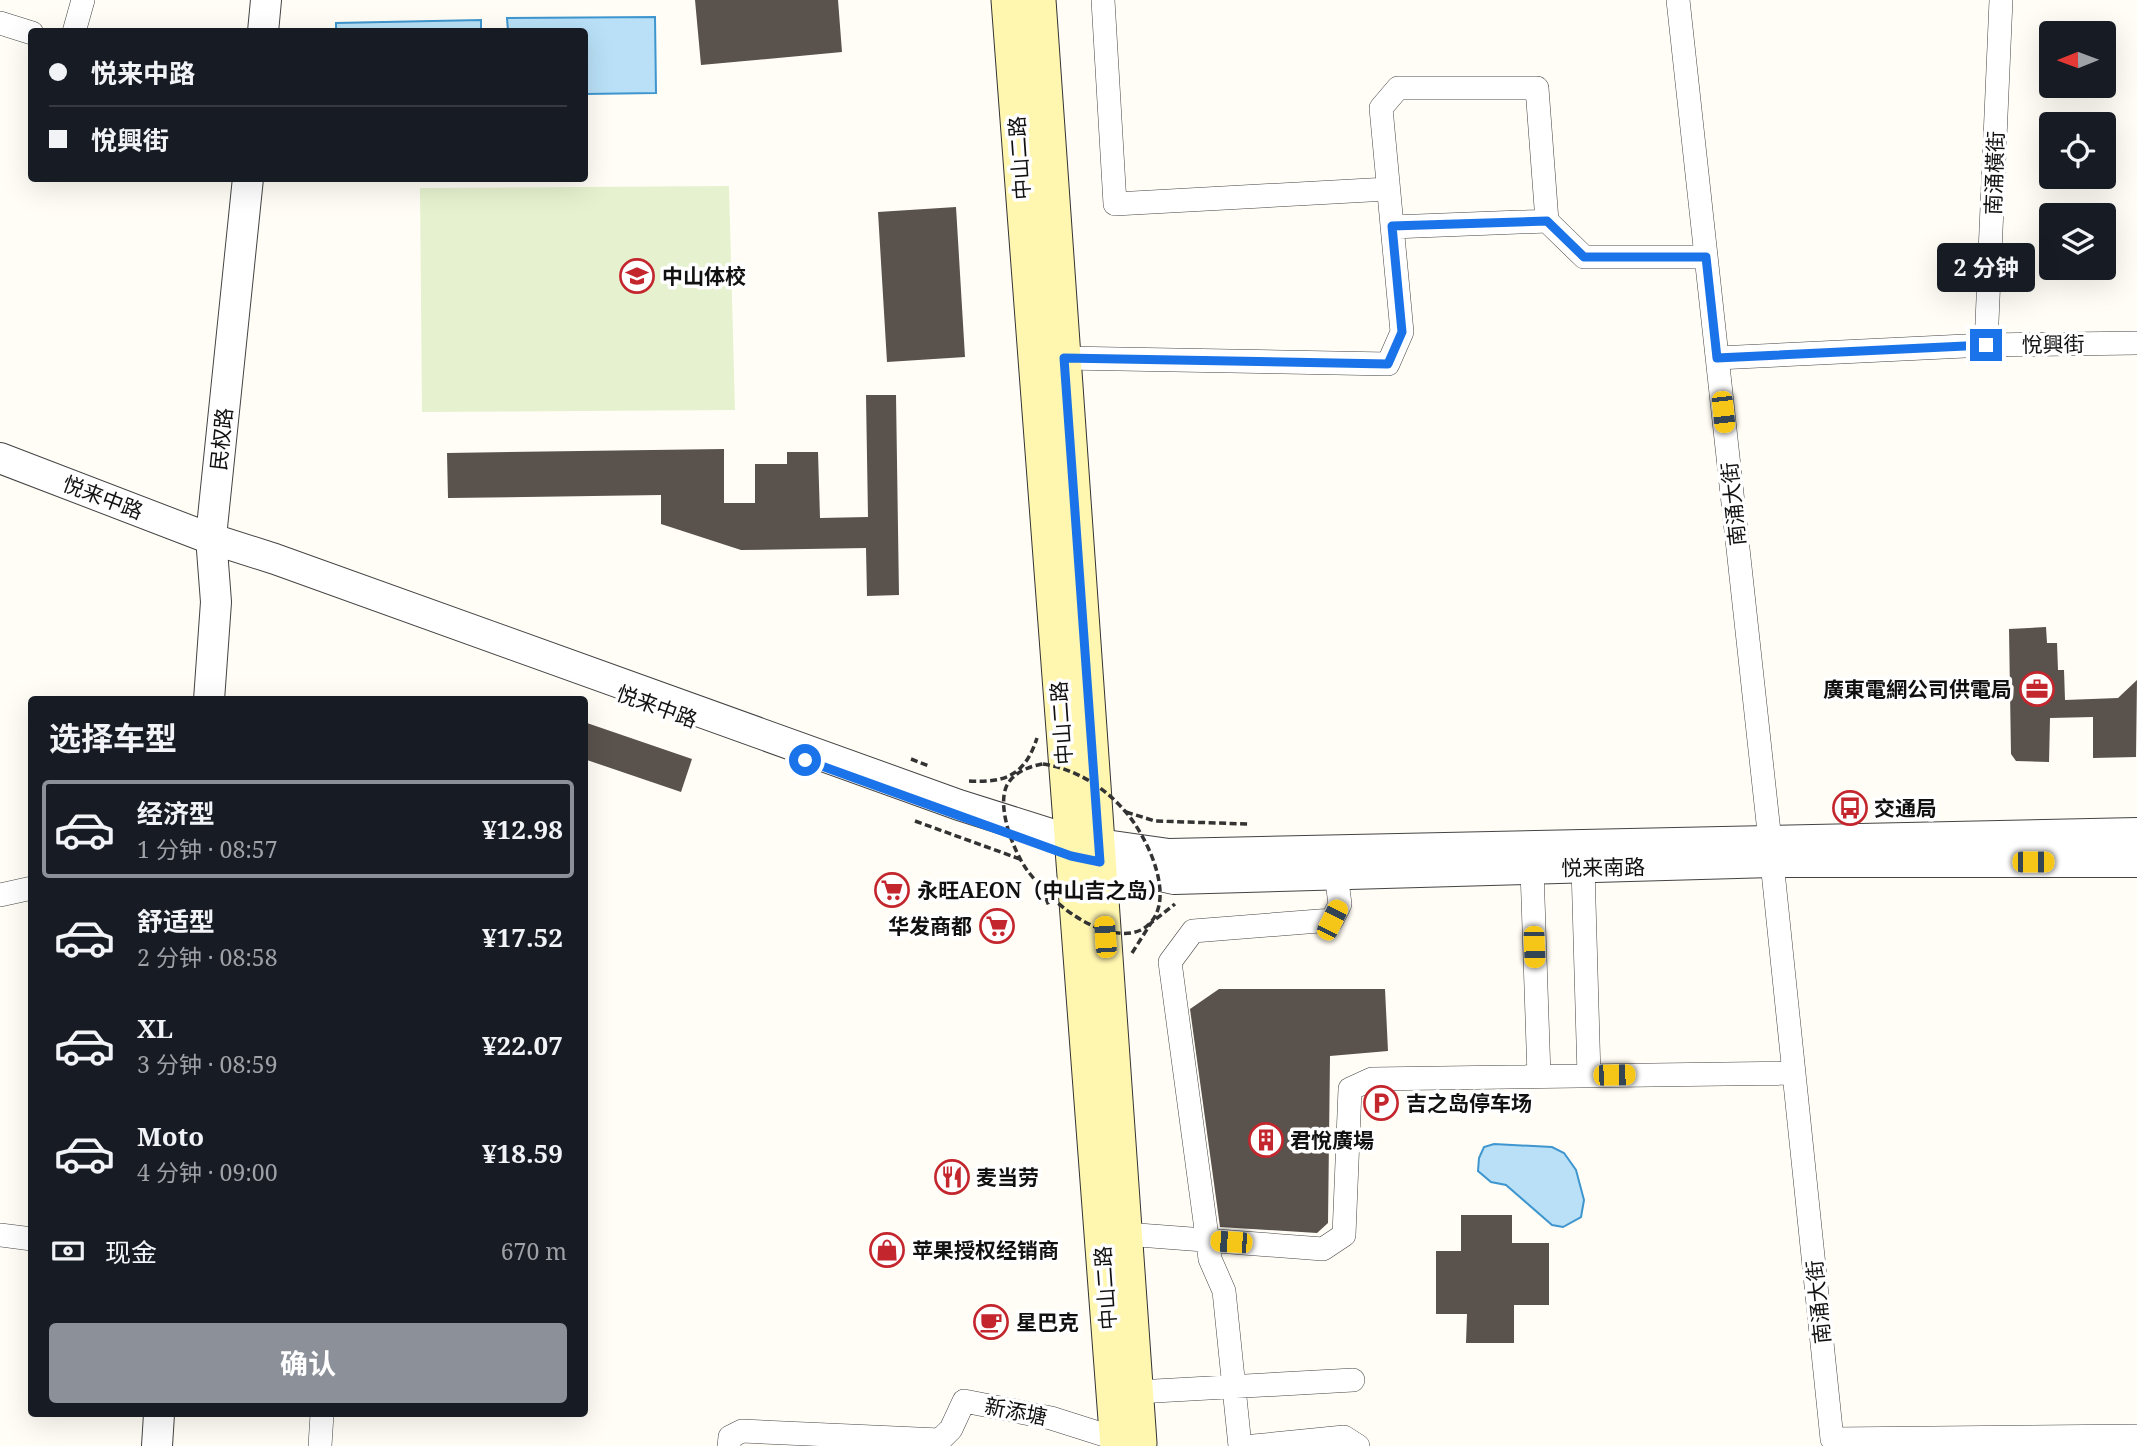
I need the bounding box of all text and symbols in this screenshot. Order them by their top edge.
north arrow [2039,21,2116,98]
map controls [2039,21,2116,280]
text: 悦来中路 [91,55,195,91]
button: locate [2039,112,2116,189]
street label: 中山二路 [1002,115,1036,201]
text: 悅興街 [91,122,169,158]
street label: 南涌橫街 [1979,131,2009,215]
button: layers [2039,203,2116,280]
callout: 2 分钟 [1937,244,2035,292]
text: 2 分钟 [1954,251,2018,283]
school or university icon: 中山体校 [618,257,656,295]
place label: 中山体校 [662,262,746,290]
route end [1970,329,2002,361]
street label: 悅興街 [2021,329,2085,359]
car [1711,390,1736,434]
street label: 民权路 [204,406,238,472]
street label: 南涌大街 [1715,461,1751,547]
street label: 悦来中路 [59,469,147,525]
office icon: 廣東電網公司供電局 [2018,670,2056,708]
place label: 廣東電網公司供電局 [1823,675,2012,703]
street label: 悦来中路 [613,678,701,734]
street label: 中山二路 [1044,680,1078,766]
text: 选择车型 [49,716,177,759]
route start [789,744,821,776]
bus stop icon: 交通局 [1831,789,1869,827]
place label: 交通局 [1874,794,1937,822]
text: 经济型 [137,795,215,831]
icon: car [53,798,116,861]
text: ¥12.98 [482,811,563,847]
text: 1 分钟 · 08:57 [137,833,278,865]
street label: 悦来南路 [1561,852,1645,882]
car [2013,852,2055,873]
supermarket icon: 永旺AEON（中山吉之岛） [873,871,911,909]
place label: 永旺AEON（中山吉之岛） [917,876,1169,904]
car [1314,897,1351,943]
text: 舒适型 [137,903,215,939]
icon: car [53,906,116,969]
supermarket icon: 华发商都 [978,907,1016,945]
place label: 华发商都 [888,912,972,940]
car [1094,915,1117,959]
text: ¥17.52 [482,919,563,955]
car [1523,926,1546,968]
text: 2 分钟 · 08:58 [137,941,278,973]
text: XL [137,1010,173,1046]
icon: car [53,1014,116,1077]
text: ¥22.07 [482,1027,563,1063]
text: 3 分钟 · 08:59 [137,1048,278,1080]
car [1593,1064,1636,1086]
parking icon: 吉之岛停车场 [1362,1084,1400,1122]
place label: 吉之岛停车场 [1406,1089,1532,1117]
text: Moto [137,1118,204,1154]
building icon: 君悅廣場 [1247,1121,1285,1159]
icon: car [53,1122,116,1185]
place label: 君悅廣場 [1290,1126,1374,1154]
text: ¥18.59 [482,1135,563,1171]
text: 4 分钟 · 09:00 [137,1156,278,1188]
restaurant icon: 麦当劳 [933,1158,971,1196]
place label: 麦当劳 [976,1163,1039,1191]
car [1210,1230,1253,1254]
shop icon: 苹果授权经销商 [868,1231,906,1269]
icon: cash [49,1232,87,1270]
text: 现金 [105,1234,157,1270]
text: 670 m [501,1235,567,1267]
place label: 苹果授权经销商 [912,1236,1059,1264]
street label: 中山二路 [1088,1245,1122,1331]
street label: 南涌大街 [1800,1259,1836,1345]
cafe icon: 星巴克 [972,1303,1010,1341]
place label: 星巴克 [1016,1308,1079,1336]
button: 确认 [49,1323,567,1403]
street label: 新添塘 [982,1391,1050,1431]

